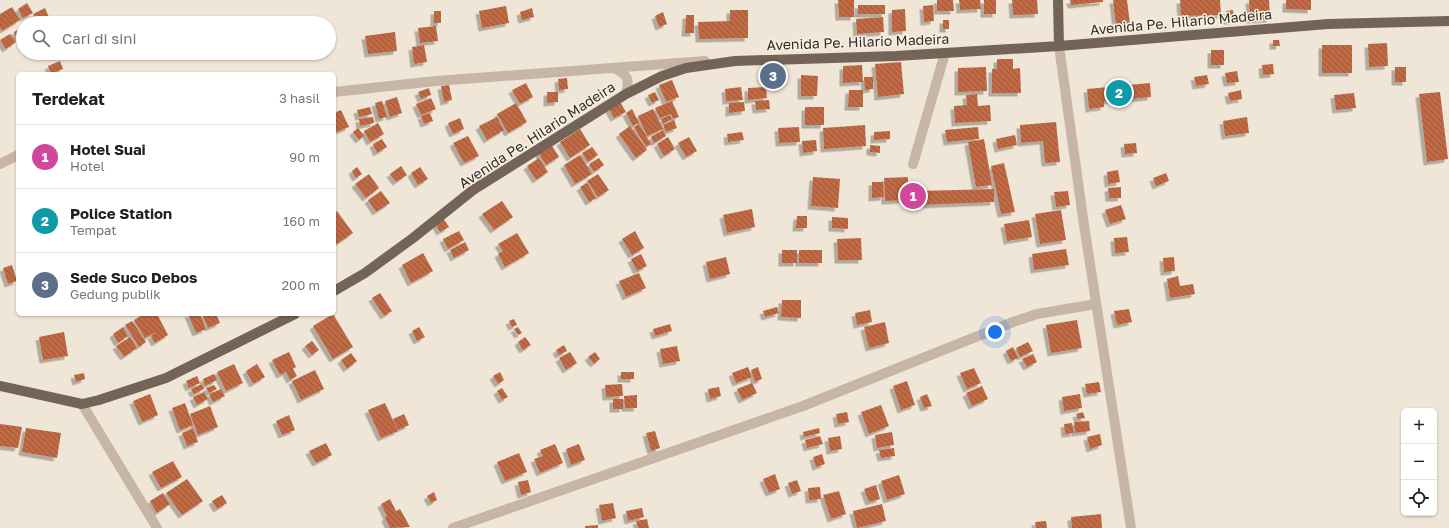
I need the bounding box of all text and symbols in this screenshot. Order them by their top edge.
street label: Avenida Pe. Hilario Madeira [1089,5,1273,38]
search box [16,16,336,60]
icon: search [30,27,52,49]
text: Cari di sini [62,29,137,47]
street label: Avenida Pe. Hilario Madeira [766,30,950,53]
pin: 3 [760,61,786,91]
street label: Avenida Pe. Hilario Madeira [455,78,618,191]
pin: 2 [1106,78,1132,108]
text: Terdekat [32,88,105,109]
text: 3 hasil [279,90,320,106]
text: Hotel Suai [70,140,146,158]
text: 1 [42,149,48,165]
text: 90 m [289,149,320,165]
text: Hotel [70,158,105,174]
pin: 1 [900,181,926,211]
text: Police Station [70,204,172,222]
text: 2 [41,213,49,229]
text: 160 m [283,213,320,229]
text: Tempat [70,222,116,238]
text: Sede Suco Debos [70,268,197,286]
text: 3 [41,277,49,293]
text: 200 m [282,277,320,293]
text: Gedung publik [70,286,161,302]
your location [985,322,1005,342]
map controls [1401,408,1437,516]
button: + [1401,408,1437,444]
button: − [1401,444,1437,480]
button: locate [1401,480,1437,516]

